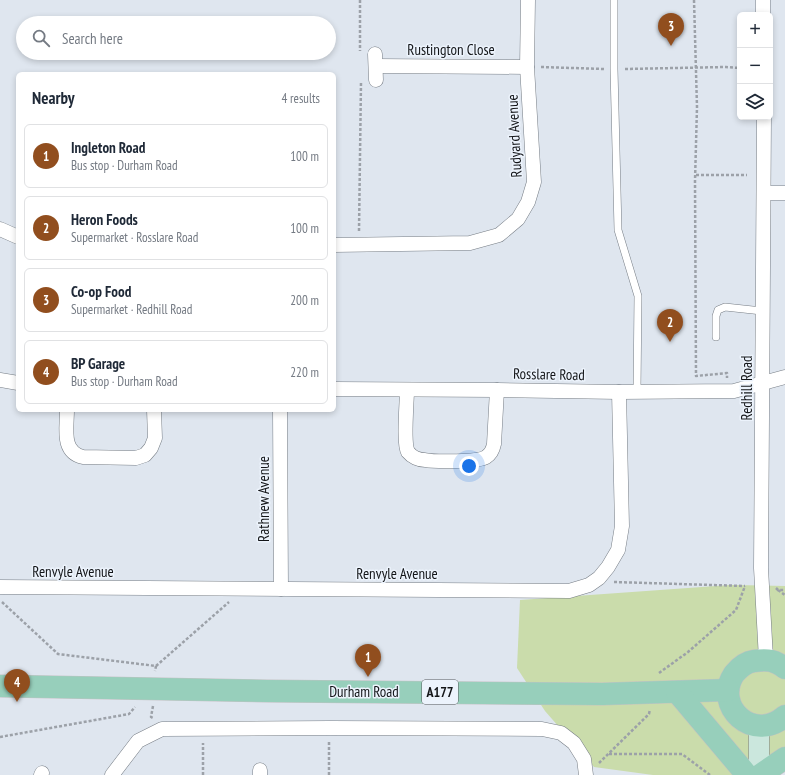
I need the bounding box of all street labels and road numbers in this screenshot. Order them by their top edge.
street label: Rustington Close [407,40,495,59]
street label: Rudyard Avenue [502,94,526,178]
street label: Redhill Road [737,356,756,420]
street label: Rosslare Road [513,364,585,384]
street label: Rathnew Avenue [254,456,273,542]
street label: Renvyle Avenue [32,562,114,581]
street label: Renvyle Avenue [356,564,438,583]
road number: A177 [422,680,458,704]
street label: Durham Road [329,682,399,701]

